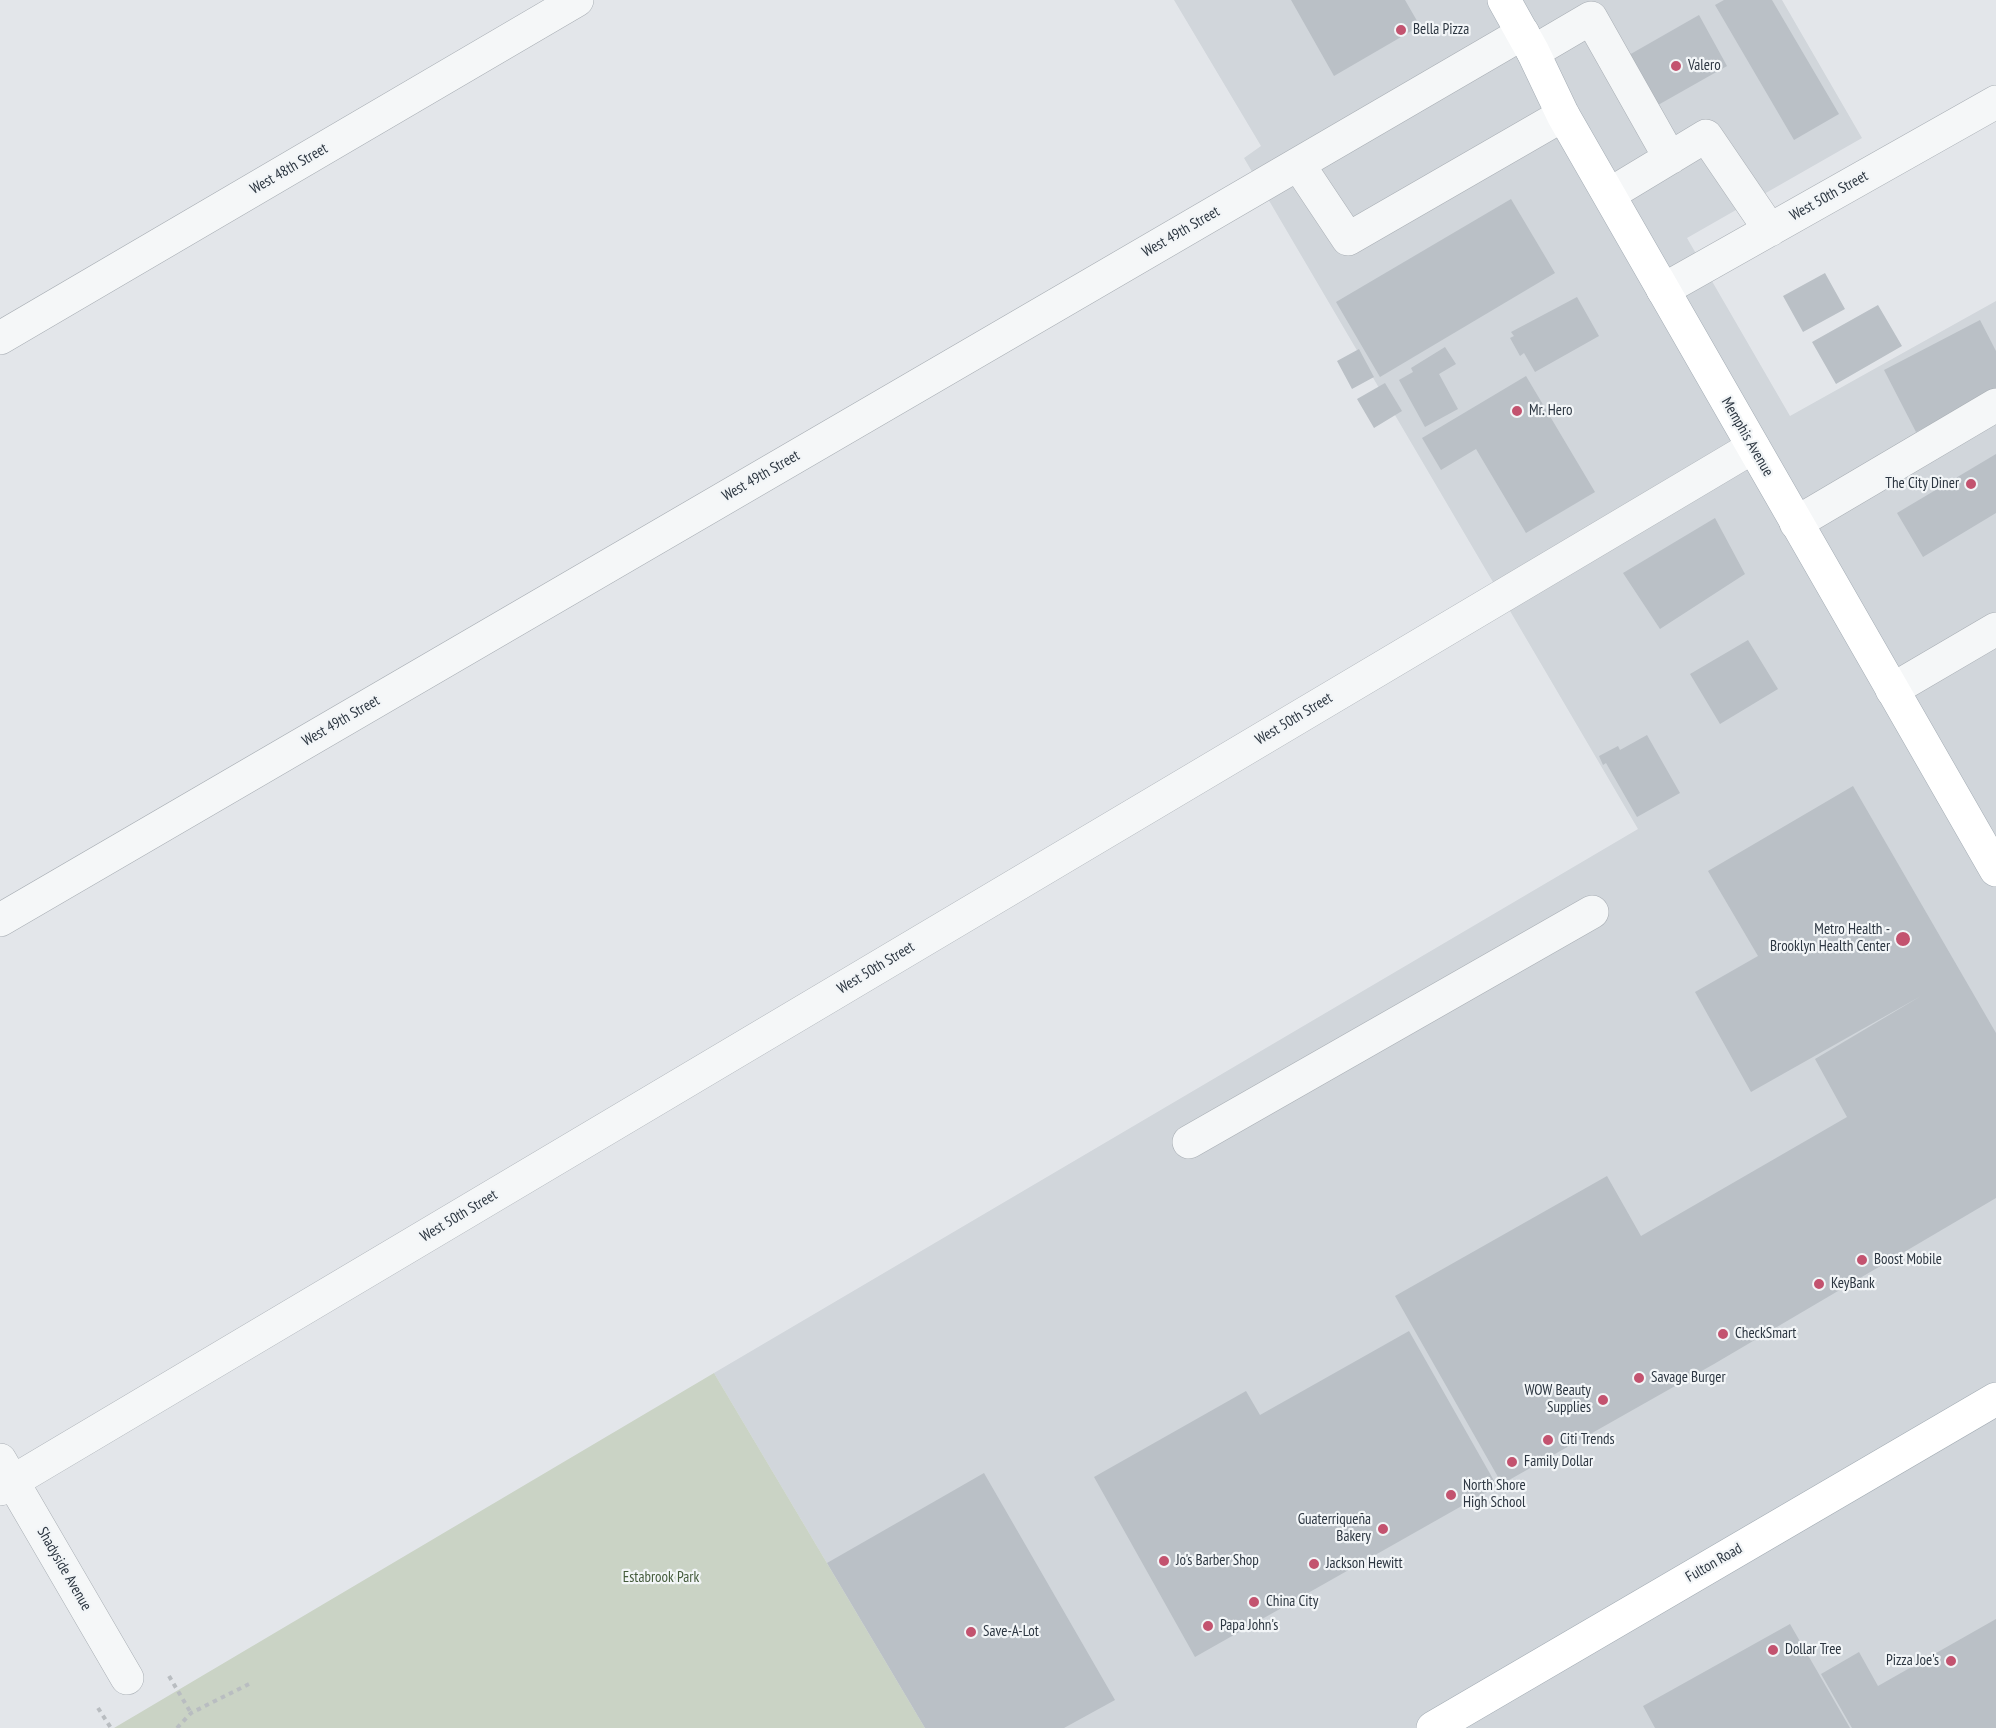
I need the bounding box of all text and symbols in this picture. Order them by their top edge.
place label: Bella Pizza [1413,21,1469,39]
marker: Bella Pizza [1394,23,1408,37]
place label: Valero [1688,57,1721,75]
marker: Valero [1669,59,1683,73]
street label: West 48th Street [247,140,331,198]
street label: West 50th Street [1787,167,1871,225]
street label: West 49th Street [1139,203,1223,261]
street label: Memphis Avenue [1717,394,1777,480]
place label: Mr. Hero [1529,402,1573,420]
marker: Mr. Hero [1510,404,1524,418]
street label: West 49th Street [719,447,803,505]
place label: The City Diner [1885,475,1959,493]
marker: The City Diner [1964,477,1978,491]
street label: West 50th Street [1252,689,1336,749]
street label: West 49th Street [299,692,383,750]
place label: Metro Health - Brooklyn Health Center [1770,921,1890,956]
marker: Metro Health - Brooklyn Health Center [1894,930,1912,948]
street label: West 50th Street [834,938,918,998]
street label: West 50th Street [417,1186,501,1246]
place label: Boost Mobile [1874,1251,1942,1269]
marker: Boost Mobile [1855,1253,1869,1267]
place label: KeyBank [1831,1275,1875,1293]
marker: KeyBank [1812,1277,1826,1291]
place label: CheckSmart [1735,1325,1796,1343]
marker: CheckSmart [1716,1327,1730,1341]
place label: Savage Burger [1651,1369,1726,1387]
marker: Savage Burger [1632,1371,1646,1385]
place label: WOW Beauty Supplies [1524,1382,1591,1417]
marker: WOW Beauty Supplies [1596,1393,1610,1407]
place label: Citi Trends [1560,1431,1615,1449]
marker: Citi Trends [1541,1433,1555,1447]
place label: Family Dollar [1524,1453,1593,1471]
marker: Family Dollar [1505,1455,1519,1469]
place label: North Shore High School [1463,1477,1526,1512]
marker: North Shore High School [1444,1488,1458,1502]
place label: Guaterriqueña Bakery [1298,1511,1371,1546]
marker: Guaterriqueña Bakery [1376,1522,1390,1536]
street label: Shadyside Avenue [33,1524,95,1614]
street label: Fulton Road [1683,1540,1745,1586]
place label: Jo's Barber Shop [1176,1552,1259,1570]
marker: Jo's Barber Shop [1157,1554,1171,1568]
place label: Jackson Hewitt [1326,1555,1403,1573]
marker: Jackson Hewitt [1307,1557,1321,1571]
park label: Estabrook Park [623,1569,699,1587]
place label: China City [1266,1593,1318,1611]
marker: China City [1247,1595,1261,1609]
place label: Papa John's [1220,1617,1278,1635]
marker: Papa John's [1201,1619,1215,1633]
place label: Save-A-Lot [983,1623,1039,1641]
marker: Save-A-Lot [964,1625,978,1639]
place label: Dollar Tree [1785,1641,1841,1659]
marker: Dollar Tree [1766,1643,1780,1657]
place label: Pizza Joe's [1886,1652,1939,1670]
marker: Pizza Joe's [1944,1654,1958,1668]

